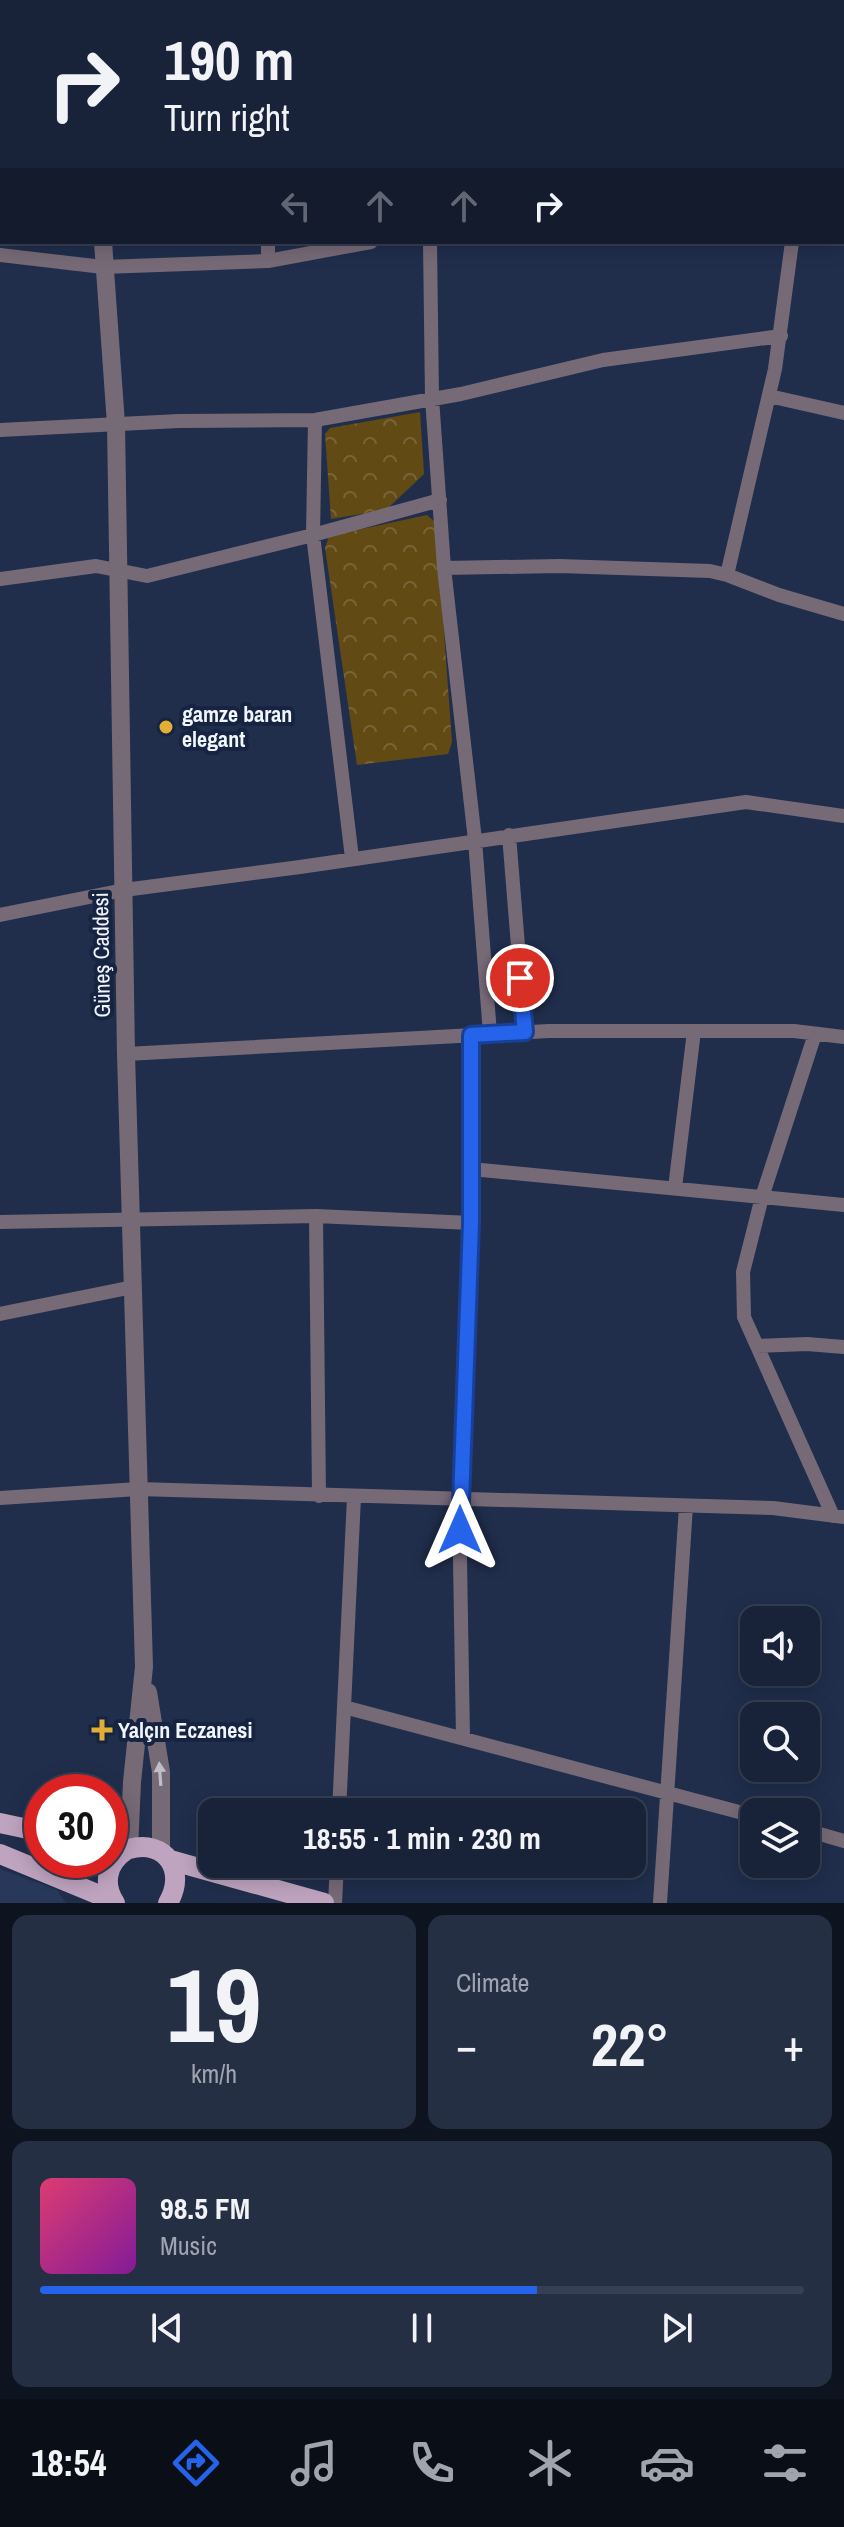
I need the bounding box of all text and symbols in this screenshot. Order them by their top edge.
text: 190 m [164,22,294,97]
icon: right [32,32,136,136]
text: Turn right [164,94,289,142]
icon: left [274,184,318,228]
icon: ahead [358,184,402,228]
icon: ahead [442,184,486,228]
icon: right [526,184,570,228]
place label: gamze baran elegant [182,699,292,754]
marker: gamze baran elegant [157,718,175,736]
street label: Güneş Caddesi [85,892,117,1018]
pin [486,944,554,1012]
icon: arrive [498,956,542,1000]
position arrow [418,1488,502,1572]
map controls [740,1606,820,1878]
button: sound [740,1606,820,1686]
button: search [740,1702,820,1782]
place label: Yalçın Eczanesi [118,1715,252,1745]
marker: Yalçın Eczanesi [93,1721,111,1739]
one-way arrow [153,1761,166,1786]
speed limit sign: 30 [24,1774,128,1878]
button: layers [740,1798,820,1878]
text: 18:55 · 1 min · 230 m [303,1818,541,1858]
text: 19 [167,1934,261,2074]
text: Climate [456,1965,529,2000]
text: 22° [591,2004,669,2085]
text: − [456,2015,477,2075]
text: + [783,2015,804,2075]
text: km/h [191,2056,237,2091]
text: 98.5 FM [160,2188,250,2228]
text: Music [160,2228,217,2263]
icon: previous [145,2306,189,2350]
icon: pause [400,2306,444,2350]
icon: next [655,2306,699,2350]
icon: directions [168,2435,224,2491]
icon: music [286,2435,342,2491]
icon: phone [404,2435,460,2491]
icon: climate [522,2435,578,2491]
icon: car [639,2435,695,2491]
icon: filters [757,2435,813,2491]
text: 18:54 [31,2439,106,2487]

